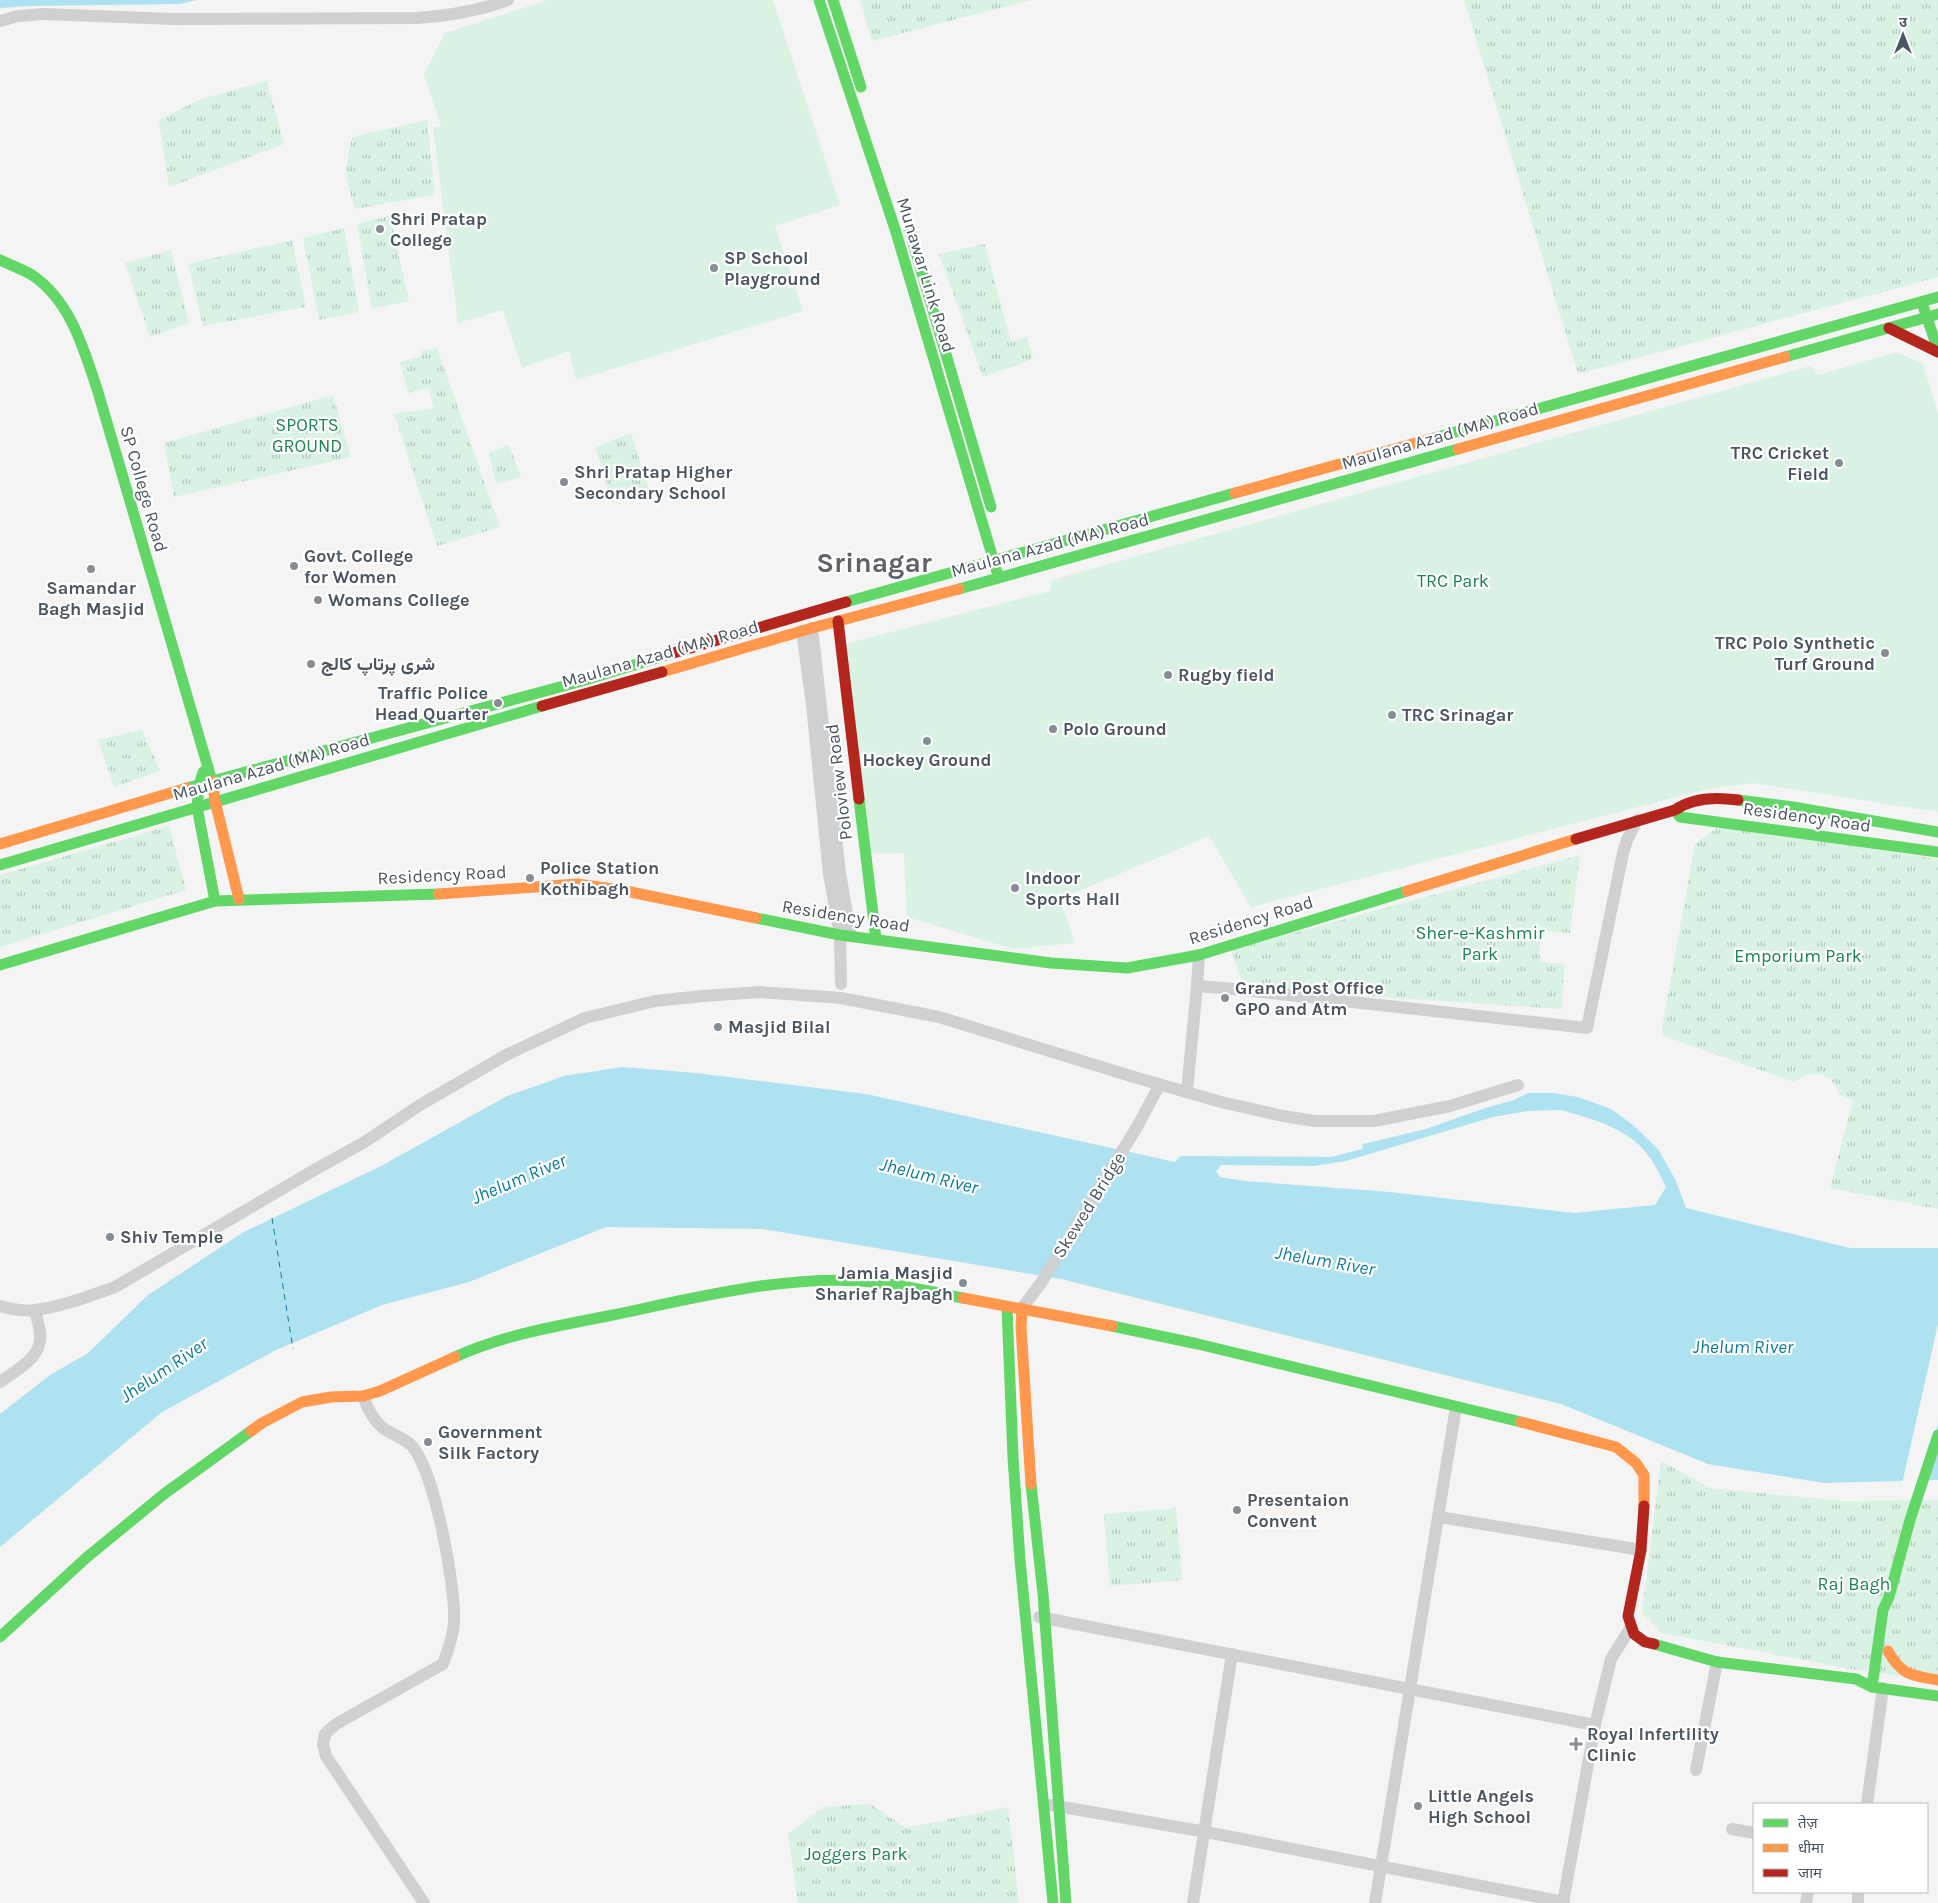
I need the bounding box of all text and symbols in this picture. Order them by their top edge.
north arrow [1878,10,1928,60]
text: उ [1899,14,1908,31]
street label: Munawar Link Road [892,195,960,355]
place label: Shri Pratap College [390,208,487,251]
marker: Shri Pratap College [374,223,386,235]
place label: SP School Playground [724,247,821,290]
marker: SP School Playground [708,262,720,274]
street label: Maulana Azad (MA) Road [1339,397,1541,475]
park label: SPORTS GROUND [272,414,342,457]
street label: SP College Road [115,423,173,555]
place label: TRC Cricket Field [1731,442,1829,485]
marker: TRC Cricket Field [1833,457,1845,469]
place label: Shri Pratap Higher Secondary School [574,461,732,504]
marker: Shri Pratap Higher Secondary School [558,476,570,488]
street label: Maulana Azad (MA) Road [949,508,1151,582]
place label: Govt. College for Women [304,545,413,588]
district label: Srinagar [816,546,932,579]
marker: Govt. College for Women [288,560,300,572]
marker: Samandar Bagh Masjid [85,563,97,575]
park label: TRC Park [1417,570,1489,592]
place label: Samandar Bagh Masjid [37,577,145,620]
place label: Womans College [328,589,470,611]
marker: Womans College [312,594,324,606]
street label: Maulana Azad (MA) Road [559,615,761,693]
place label: TRC Polo Synthetic Turf Ground [1715,632,1875,675]
marker: TRC Polo Synthetic Turf Ground [1879,647,1891,659]
place label: شری پرتاپ کالج [321,653,435,676]
marker: شری پرتاپ کالج [305,658,317,670]
place label: Rugby field [1178,664,1275,686]
marker: Rugby field [1162,669,1174,681]
place label: Traffic Police Head Quarter [375,682,488,725]
marker: Traffic Police Head Quarter [492,697,504,709]
place label: TRC Srinagar [1402,704,1513,726]
marker: TRC Srinagar [1386,709,1398,721]
place label: Polo Ground [1063,718,1167,740]
street label: Poloview Road [821,723,857,841]
marker: Polo Ground [1047,723,1059,735]
street label: Maulana Azad (MA) Road [170,728,372,806]
marker: Hockey Ground [921,735,933,747]
place label: Hockey Ground [862,749,992,771]
street label: Residency Road [1741,797,1873,837]
place label: Police Station Kothibagh [540,857,659,900]
street label: Residency Road [377,861,507,889]
place label: Indoor Sports Hall [1025,867,1120,910]
marker: Police Station Kothibagh [524,872,536,884]
marker: Indoor Sports Hall [1009,882,1021,894]
street label: Residency Road [1186,891,1316,949]
street label: Residency Road [780,895,912,937]
park label: Sher-e-Kashmir Park [1415,922,1545,965]
park label: Emporium Park [1734,945,1862,967]
place label: Grand Post Office GPO and Atm [1235,977,1384,1020]
marker: Grand Post Office GPO and Atm [1219,992,1231,1004]
place label: Masjid Bilal [728,1016,830,1038]
marker: Masjid Bilal [712,1021,724,1033]
street label: Skewed Bridge [1048,1148,1130,1262]
water label: Jhelum River [468,1149,571,1209]
water label: Jhelum River [877,1153,982,1199]
place label: Shiv Temple [120,1226,223,1248]
marker: Shiv Temple [104,1231,116,1243]
water label: Jhelum River [1273,1241,1378,1281]
place label: Jamia Masjid Sharief Rajbagh [815,1262,953,1305]
marker: Jamia Masjid Sharief Rajbagh [957,1277,969,1289]
water label: Jhelum River [116,1332,213,1407]
water label: Jhelum River [1693,1336,1795,1358]
place label: Government Silk Factory [438,1421,542,1464]
marker: Government Silk Factory [422,1436,434,1448]
place label: Presentaion Convent [1247,1489,1349,1532]
marker: Presentaion Convent [1231,1504,1243,1516]
park label: Raj Bagh [1818,1573,1890,1595]
place label: Royal Infertility Clinic [1587,1723,1719,1766]
marker: Royal Infertility Clinic [1569,1737,1583,1751]
place label: Little Angels High School [1428,1785,1534,1828]
marker: Little Angels High School [1412,1800,1424,1812]
legend [1753,1803,1928,1893]
text: तेज़ [1798,1814,1819,1832]
text: धीमा [1798,1839,1825,1857]
park label: Joggers Park [804,1843,908,1865]
text: जाम [1798,1864,1823,1882]

